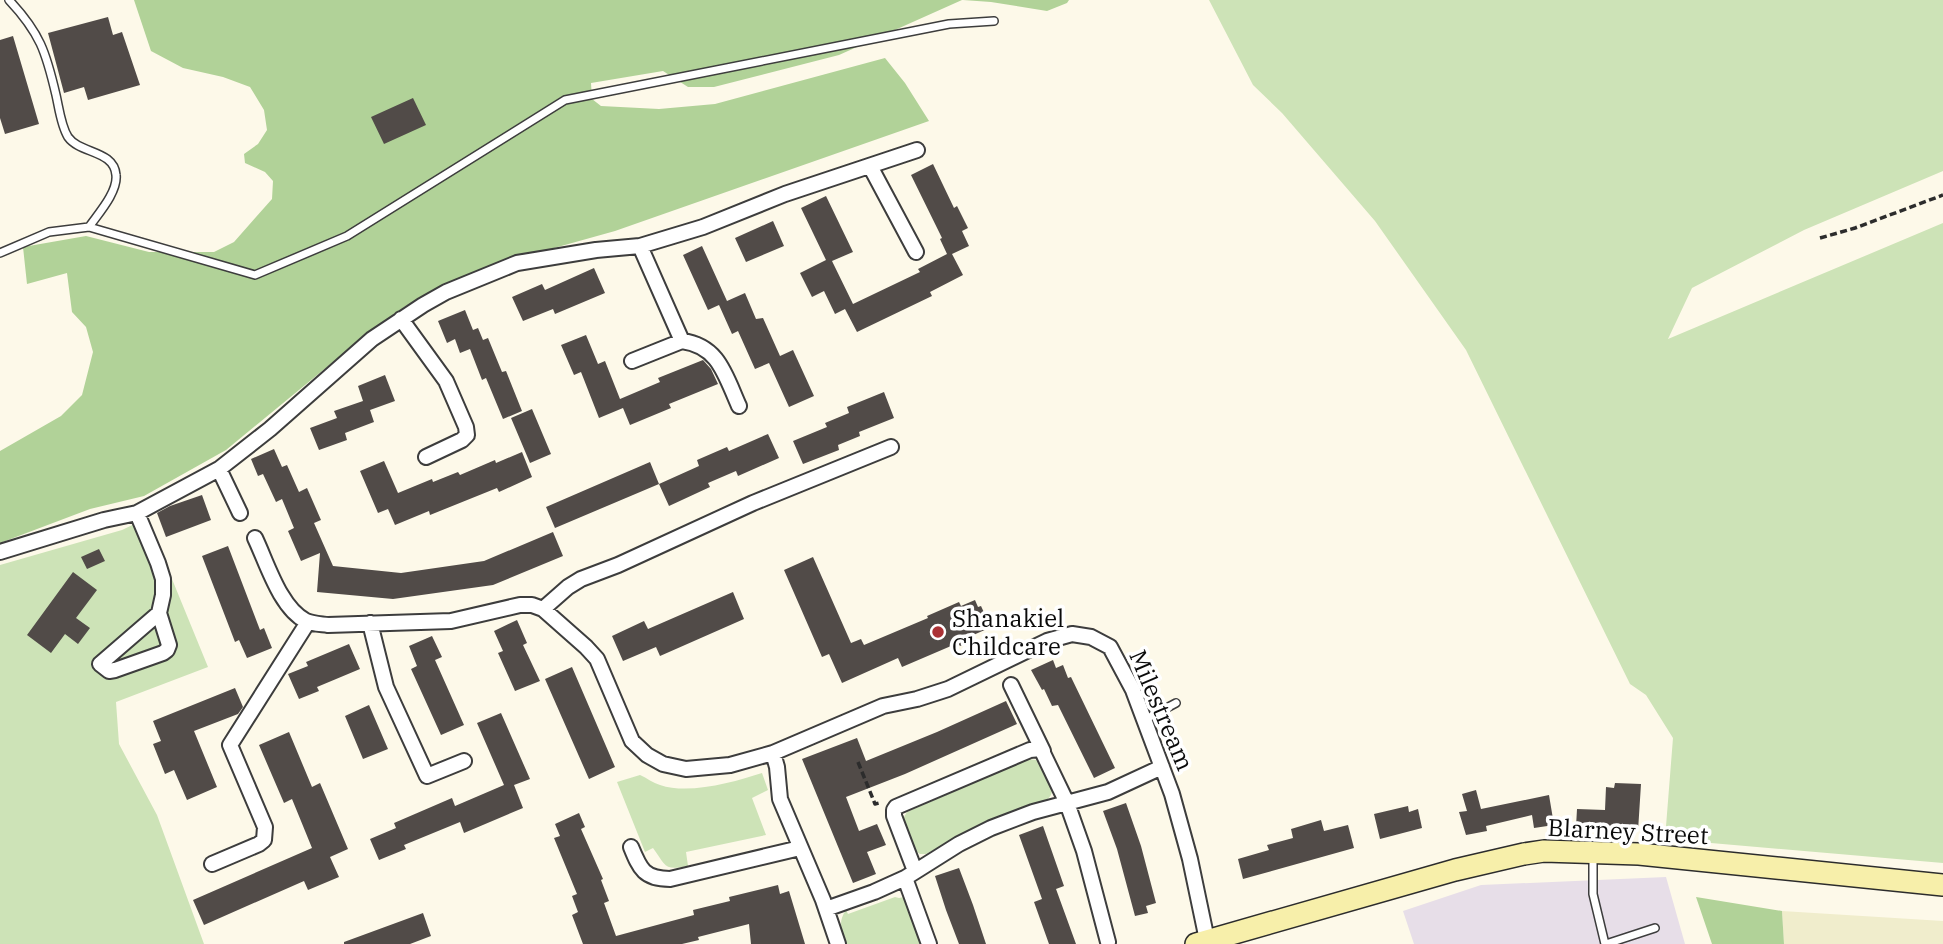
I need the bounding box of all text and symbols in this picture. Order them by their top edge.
place label: Shanakiel Childcare [952,602,1064,662]
marker: Shanakiel Childcare [930,624,946,640]
street label: Milestream [1122,645,1202,775]
street label: Blarney Street [1547,811,1709,851]

